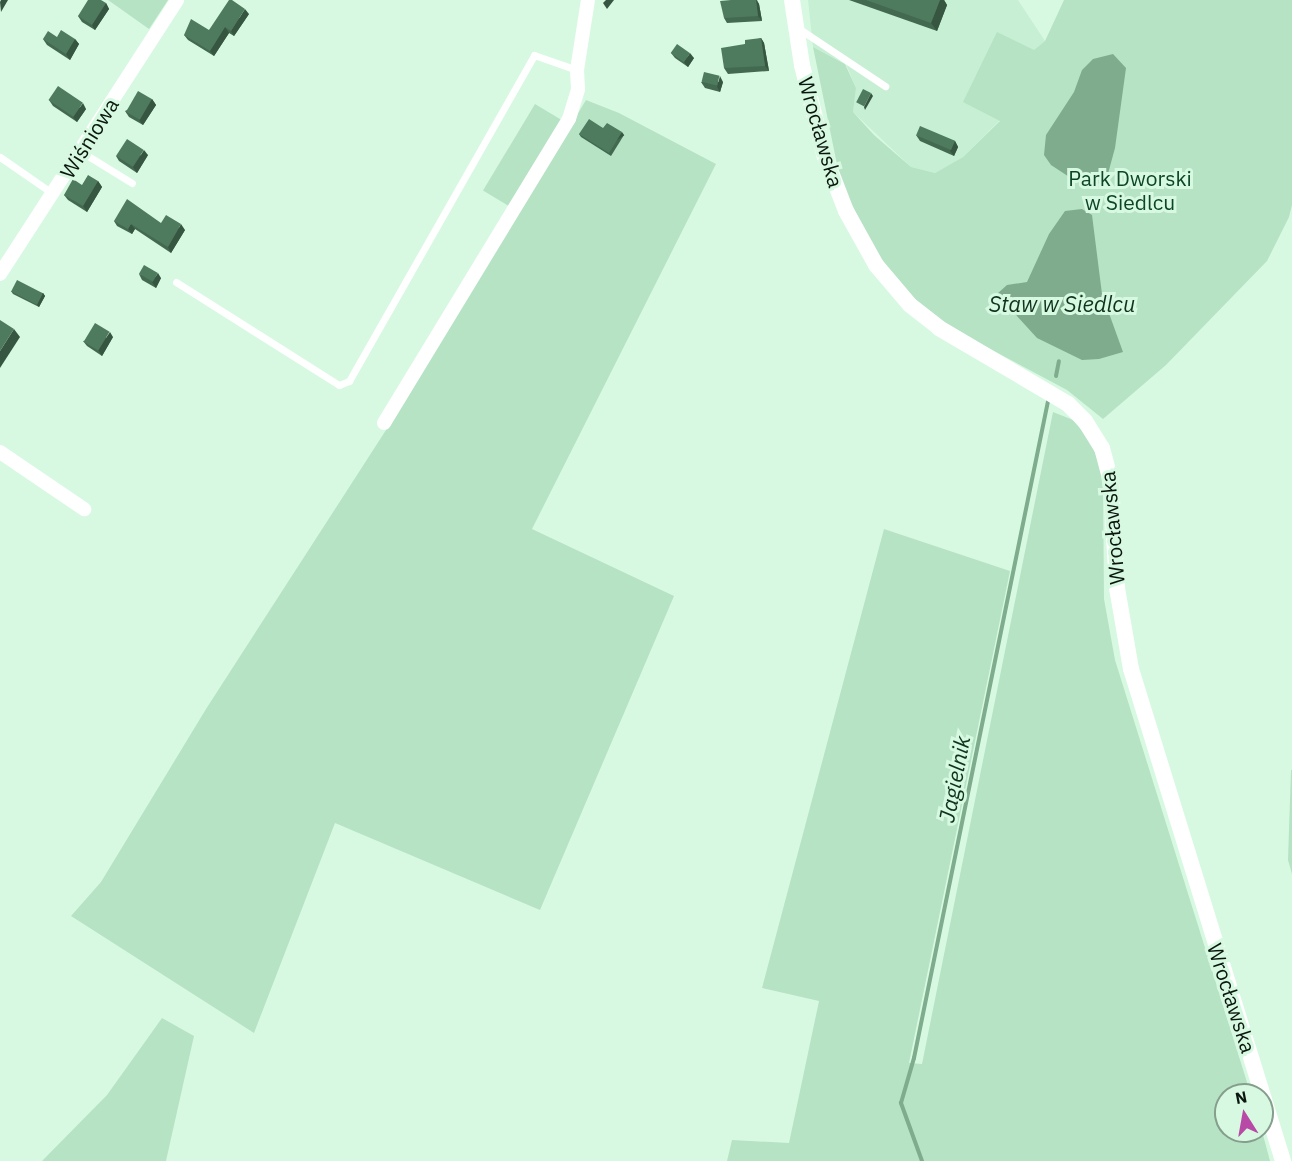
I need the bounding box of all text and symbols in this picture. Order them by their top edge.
street label: Wrocławska [793,74,849,190]
street label: Wiśniowa [54,93,124,183]
park label: Park Dworski w Siedlcu [1068,165,1192,215]
water label: Staw w Siedlcu [989,291,1135,317]
street label: Wrocławska [1094,470,1130,586]
water label: Jagielnik [933,734,975,824]
street label: Wrocławska [1202,940,1262,1056]
north arrow [1214,1083,1274,1143]
text: N [1233,1086,1249,1108]

